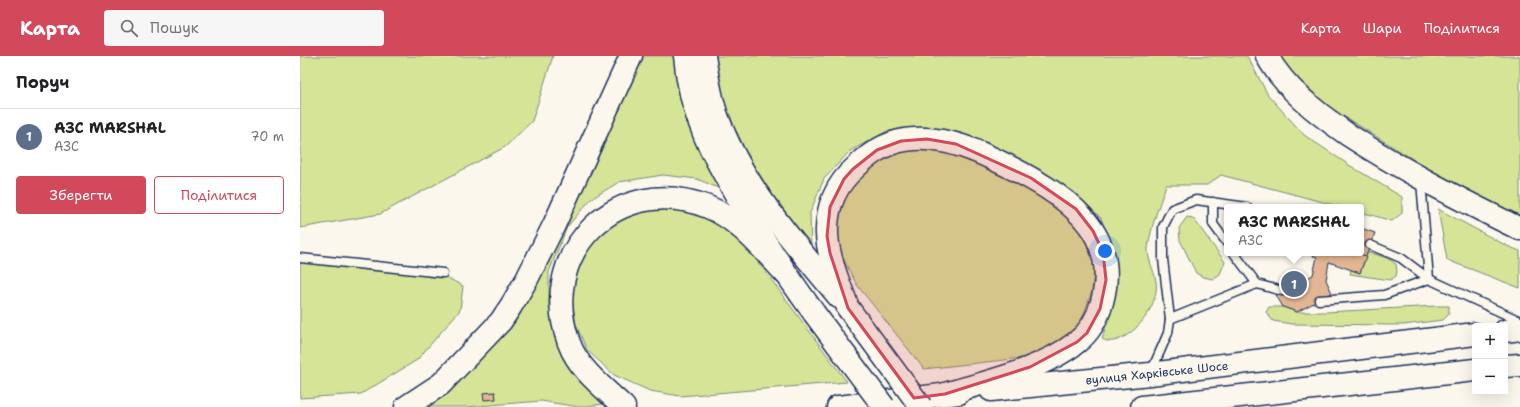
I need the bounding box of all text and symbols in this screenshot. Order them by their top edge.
search box [104,10,384,46]
text: Карта [20,16,80,41]
icon: search [118,17,140,39]
text: Пошук [150,18,199,38]
text: Карта [1301,19,1341,37]
text: Шари [1363,19,1402,37]
text: Поділитися [1424,19,1500,37]
text: Поруч [16,71,69,93]
text: АЗС MARSHAL [54,118,166,138]
text: 1 [26,128,32,145]
text: 70 m [250,128,284,145]
text: АЗС [54,138,79,155]
button: Зберегти [16,176,146,214]
button: Поділитися [154,176,284,214]
popup [1224,204,1364,256]
text: АЗС MARSHAL [1238,212,1350,232]
text: АЗС [1238,232,1263,249]
your location [1095,241,1115,261]
pin: 1 [1281,269,1307,299]
map controls [1472,323,1508,395]
button: + [1472,323,1508,359]
street label: вулиця Харківське Шосе [1085,358,1229,388]
button: − [1472,359,1508,395]

